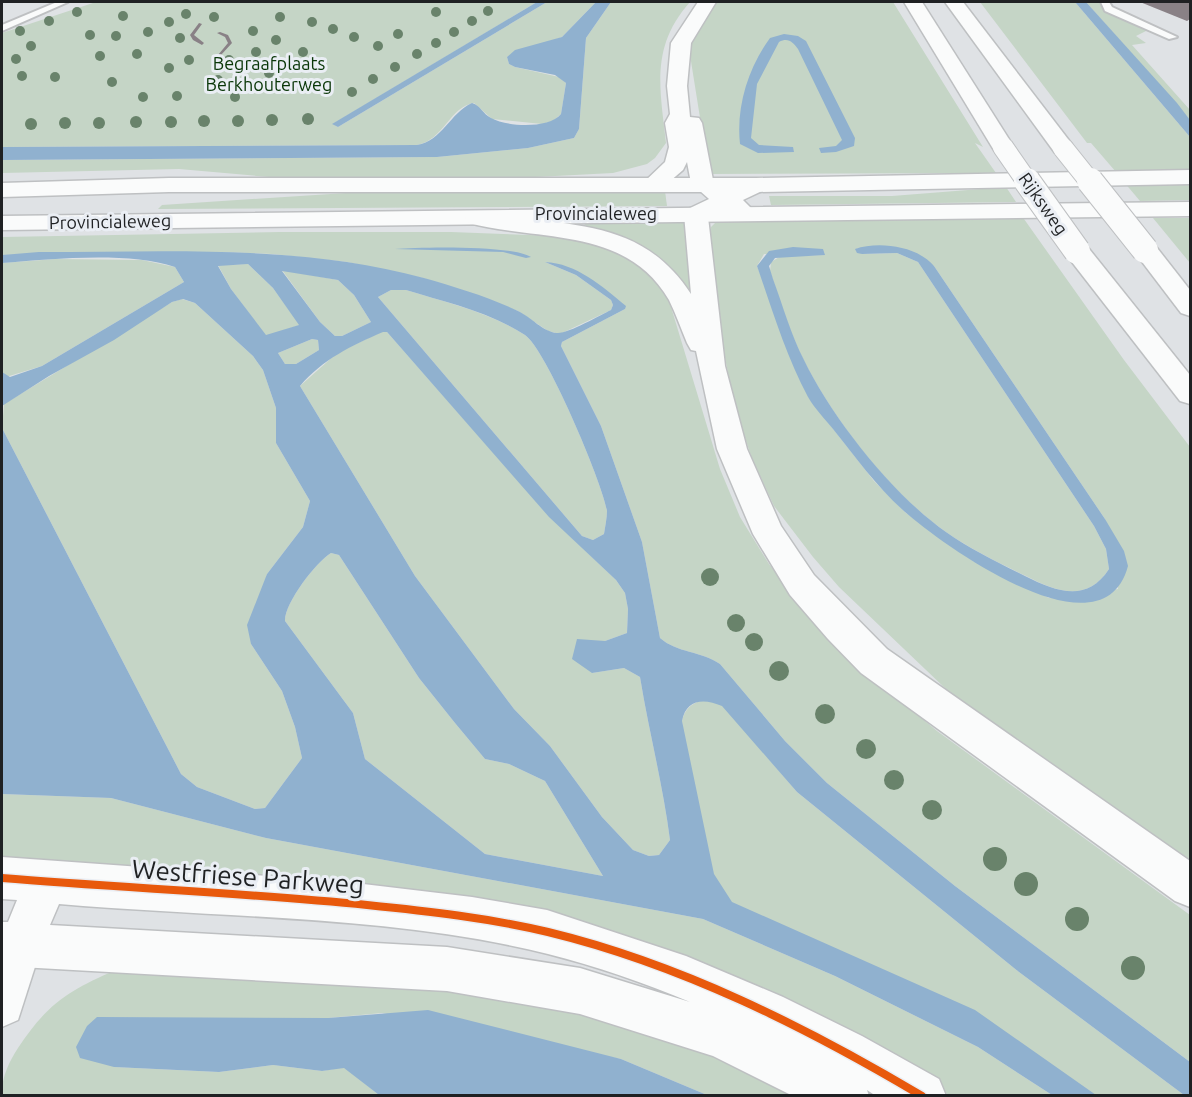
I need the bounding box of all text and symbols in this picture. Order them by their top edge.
park label: Begraafplaats Berkhouterweg [206,53,332,94]
street label: Rijksweg [1015,169,1072,238]
street label: Provincialeweg [535,203,657,223]
street label: Provincialeweg [49,210,171,232]
street label: Westfriese Parkweg [131,854,365,899]

